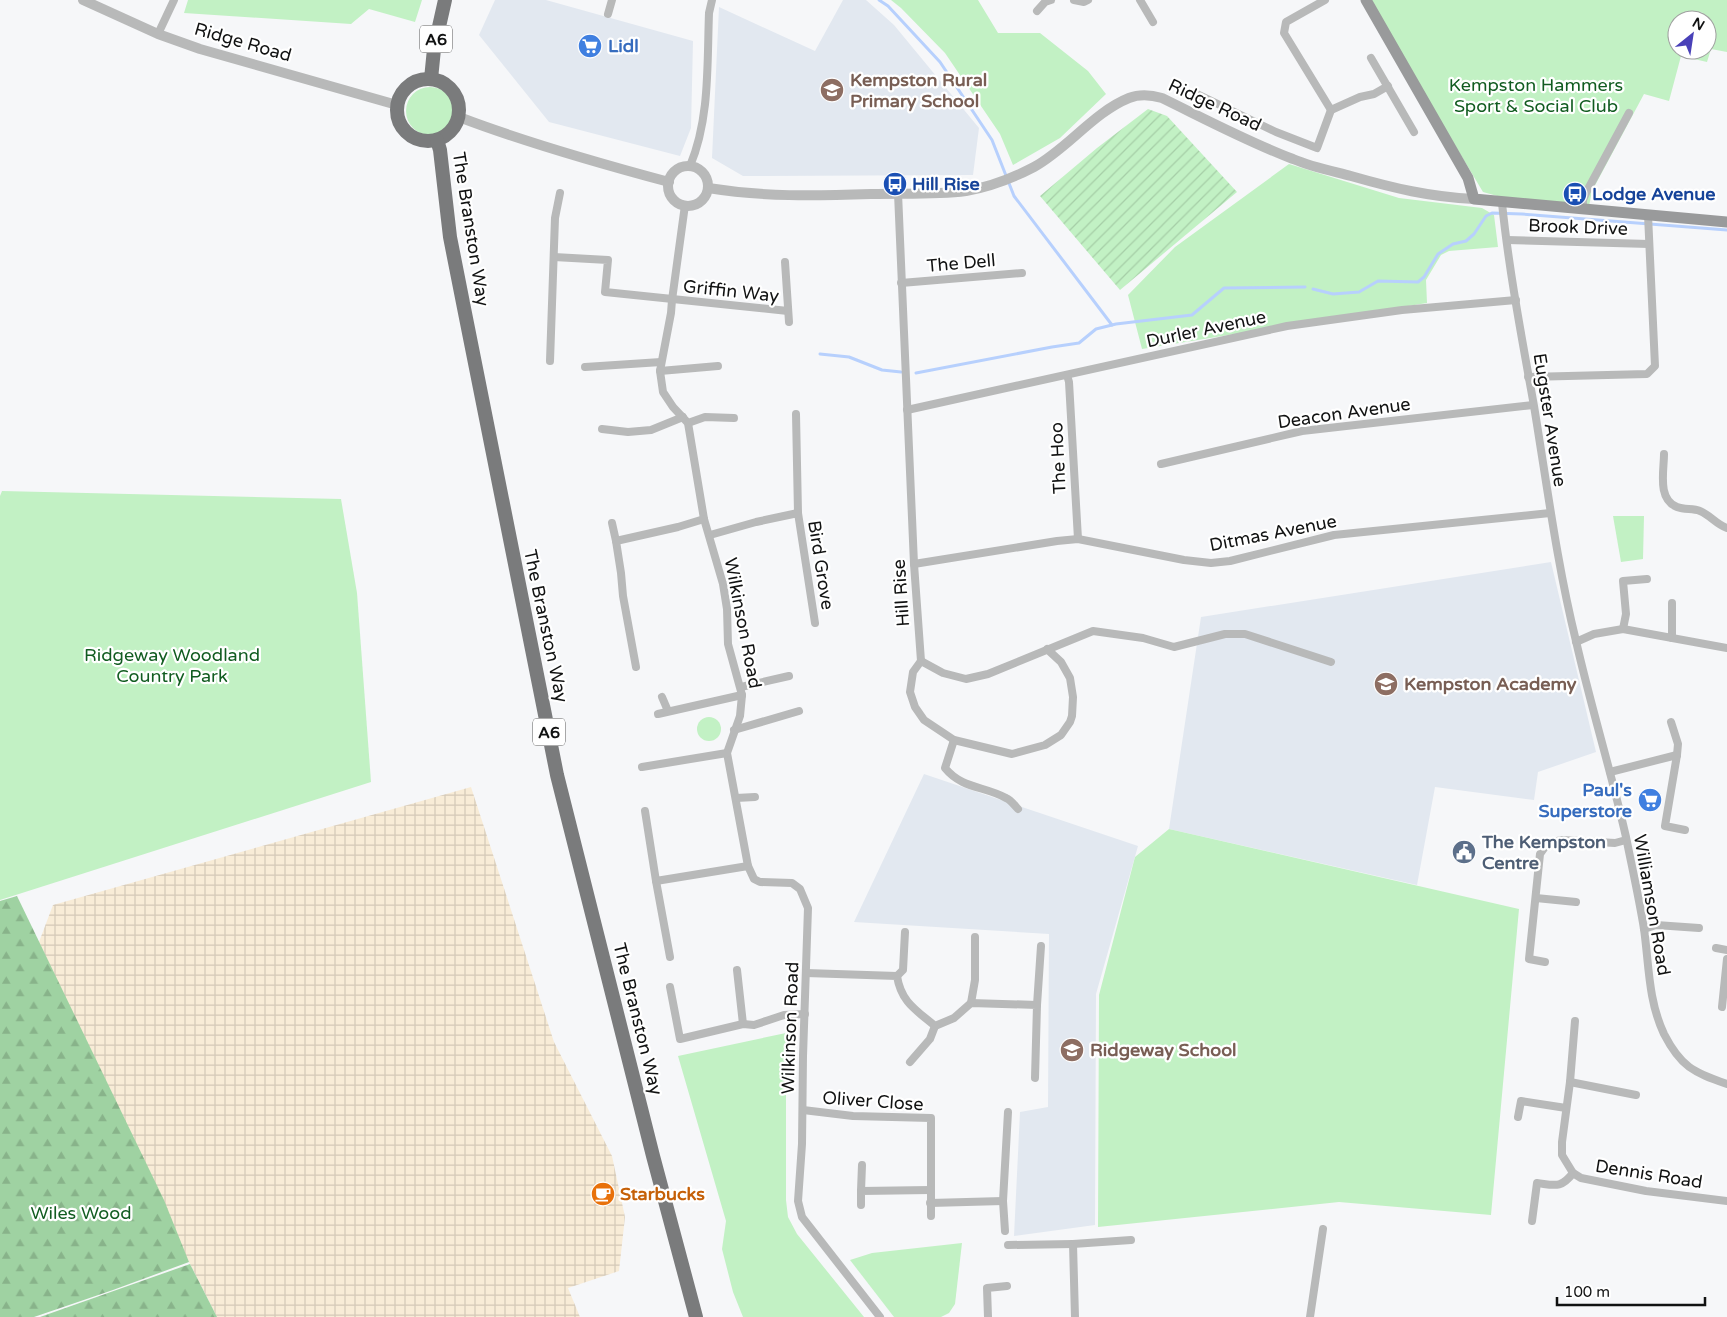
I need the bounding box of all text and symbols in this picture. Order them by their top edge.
north arrow [1667,10,1717,60]
text: N [1689,14,1707,34]
street label: Ridge Road [192,18,294,66]
road number: A6 [420,26,452,52]
supermarket icon: Lidl [577,33,603,59]
place label: Lidl [608,35,639,57]
place label: Kempston Rural Primary School [850,69,987,112]
street label: Ridge Road [1165,74,1265,136]
park label: Kempston Hammers Sport & Social Club [1449,74,1623,117]
school or university icon: Kempston Rural Primary School [819,77,845,103]
street label: The Branston Way [448,150,494,308]
bus stop icon: Hill Rise [882,171,908,197]
place label: Hill Rise [912,173,980,195]
bus stop icon: Lodge Avenue [1562,181,1588,207]
place label: Lodge Avenue [1592,183,1715,205]
street label: Brook Drive [1528,214,1628,240]
street label: The Dell [926,249,996,277]
street label: Griffin Way [682,275,780,307]
street label: Durler Avenue [1144,306,1268,352]
street label: Eugster Avenue [1529,352,1571,488]
street label: Deacon Avenue [1276,393,1412,433]
street label: The Hoo [1045,421,1071,494]
street label: Ditmas Avenue [1208,510,1338,556]
street label: Bird Grove [803,519,839,611]
street label: The Branston Way [519,547,573,705]
street label: Wilkinson Road [720,556,766,690]
street label: Hill Rise [888,558,914,628]
park label: Ridgeway Woodland Country Park [84,644,260,687]
school or university icon: Kempston Academy [1373,671,1399,697]
place label: Kempston Academy [1404,673,1577,695]
road number: A6 [533,719,565,746]
place label: Paul's Superstore [1539,779,1632,822]
supermarket icon: Paul's Superstore [1637,787,1663,813]
place label: The Kempston Centre [1481,831,1606,874]
street label: Williamson Road [1629,833,1675,977]
public building icon: The Kempston Centre [1451,839,1477,865]
street label: The Branston Way [608,941,668,1098]
street label: Wilkinson Road [777,961,803,1095]
school or university icon: Ridgeway School [1059,1037,1085,1063]
place label: Ridgeway School [1090,1039,1237,1061]
street label: Oliver Close [822,1086,924,1116]
street label: Dennis Road [1594,1155,1704,1193]
cafe icon: Starbucks [590,1181,616,1207]
place label: Starbucks [620,1183,705,1205]
park label: Wiles Wood [30,1202,132,1224]
scale bar [1557,1274,1704,1306]
text: 100 m [1564,1283,1610,1301]

